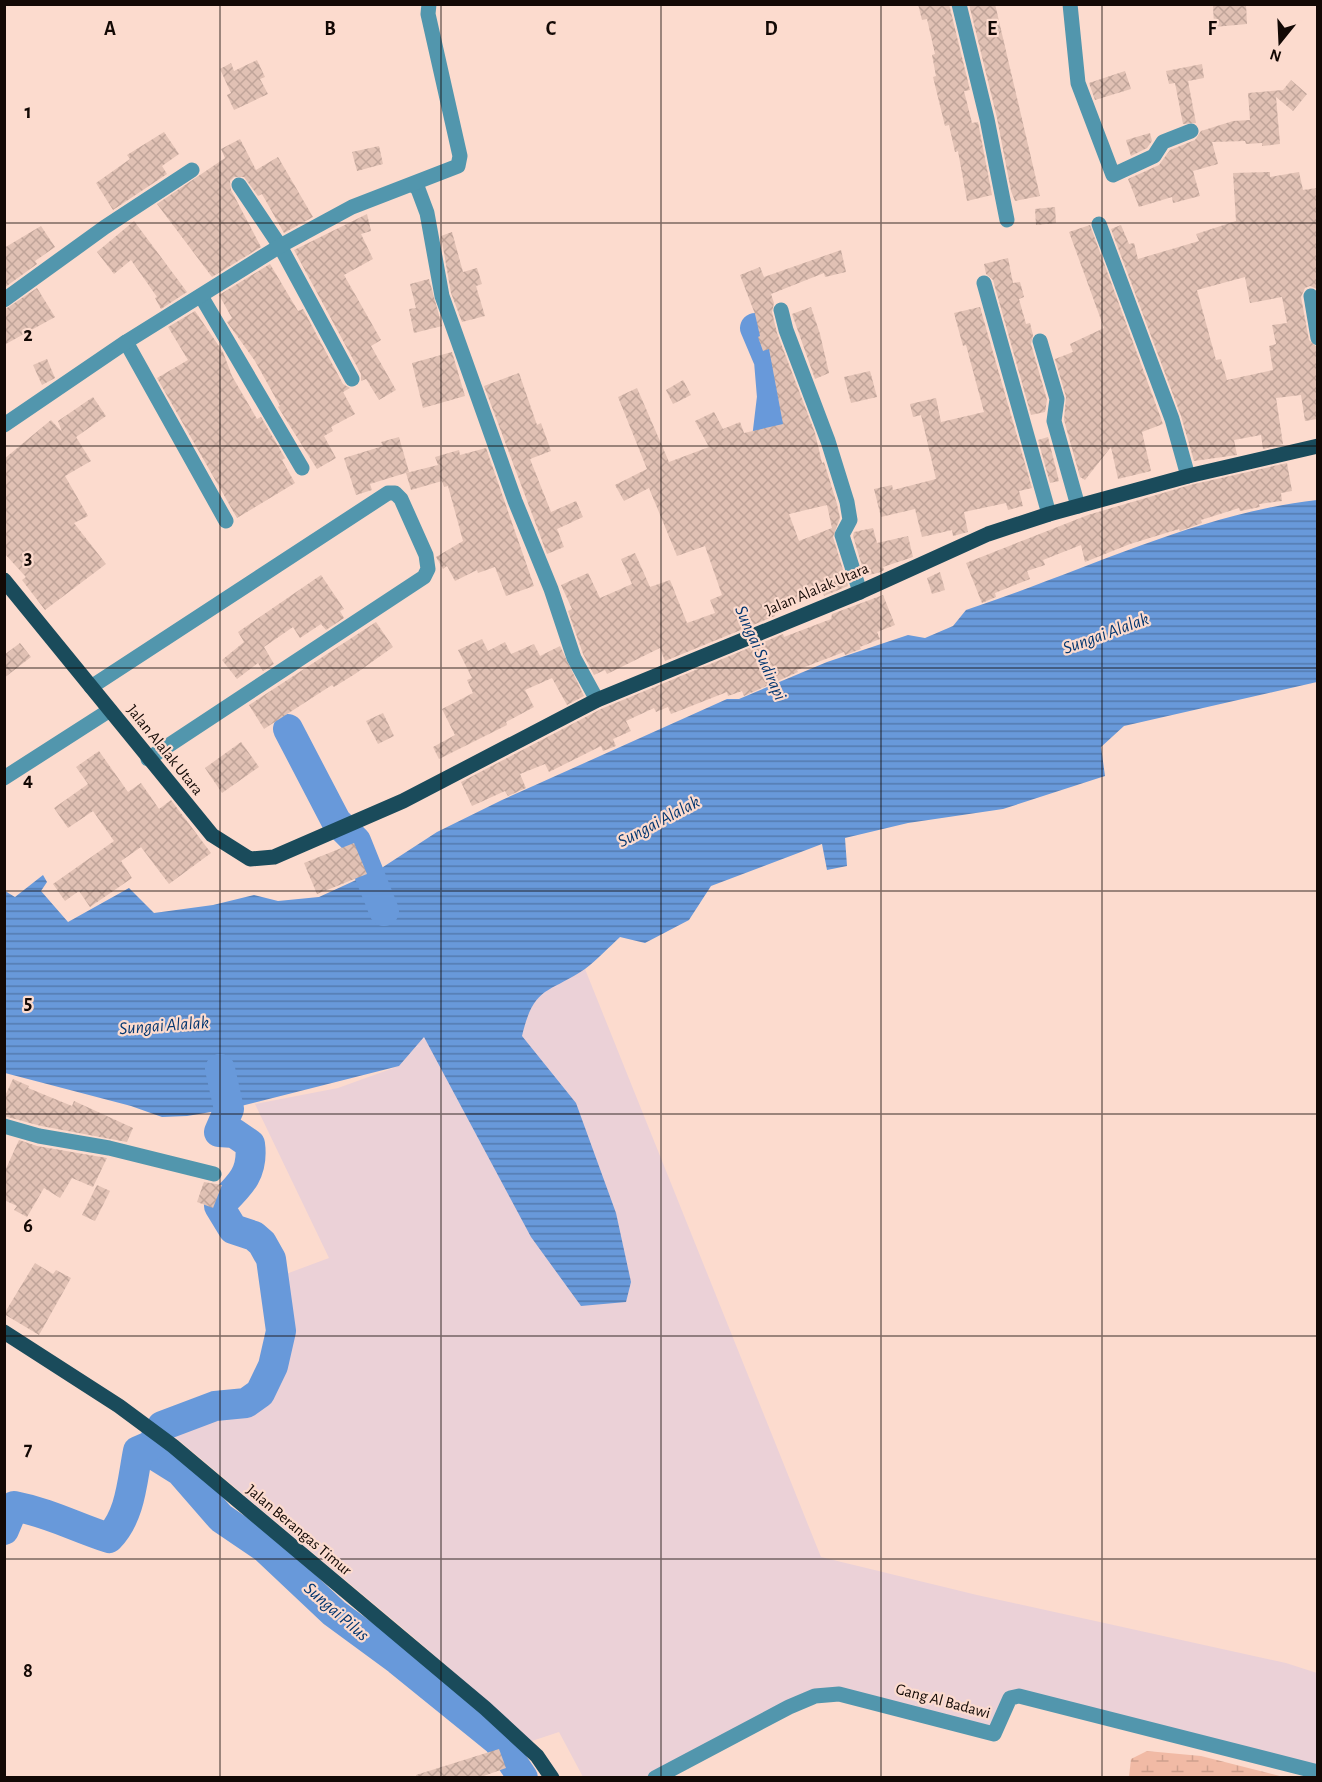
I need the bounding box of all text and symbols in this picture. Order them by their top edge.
north arrow [1250,12,1310,72]
text: A [104,19,116,39]
text: B [324,19,336,39]
text: C [546,19,557,39]
text: D [764,19,778,39]
text: E [987,19,997,39]
text: F [1207,19,1217,39]
text: N [1268,46,1283,65]
text: 1 [24,102,32,122]
text: 2 [23,325,33,345]
text: 3 [24,548,32,568]
street label: Jalan Alalak Utara [763,560,871,618]
water label: Sungai Sudirapi [731,603,789,703]
water label: Sungai Alalak [1061,610,1151,658]
street label: Jalan Alalak Utara [124,702,206,798]
text: 4 [23,770,33,790]
water label: Sungai Alalak [615,793,703,851]
text: 5 [24,993,32,1013]
water label: Sungai Alalak [118,1014,210,1038]
text: 6 [23,1216,33,1236]
text: 7 [24,1439,33,1459]
street label: Jalan Berangas Timur [243,1482,355,1579]
water label: Sungai Pilus [300,1579,372,1645]
text: 8 [23,1661,33,1681]
street label: Gang Al Badawi [894,1681,992,1721]

